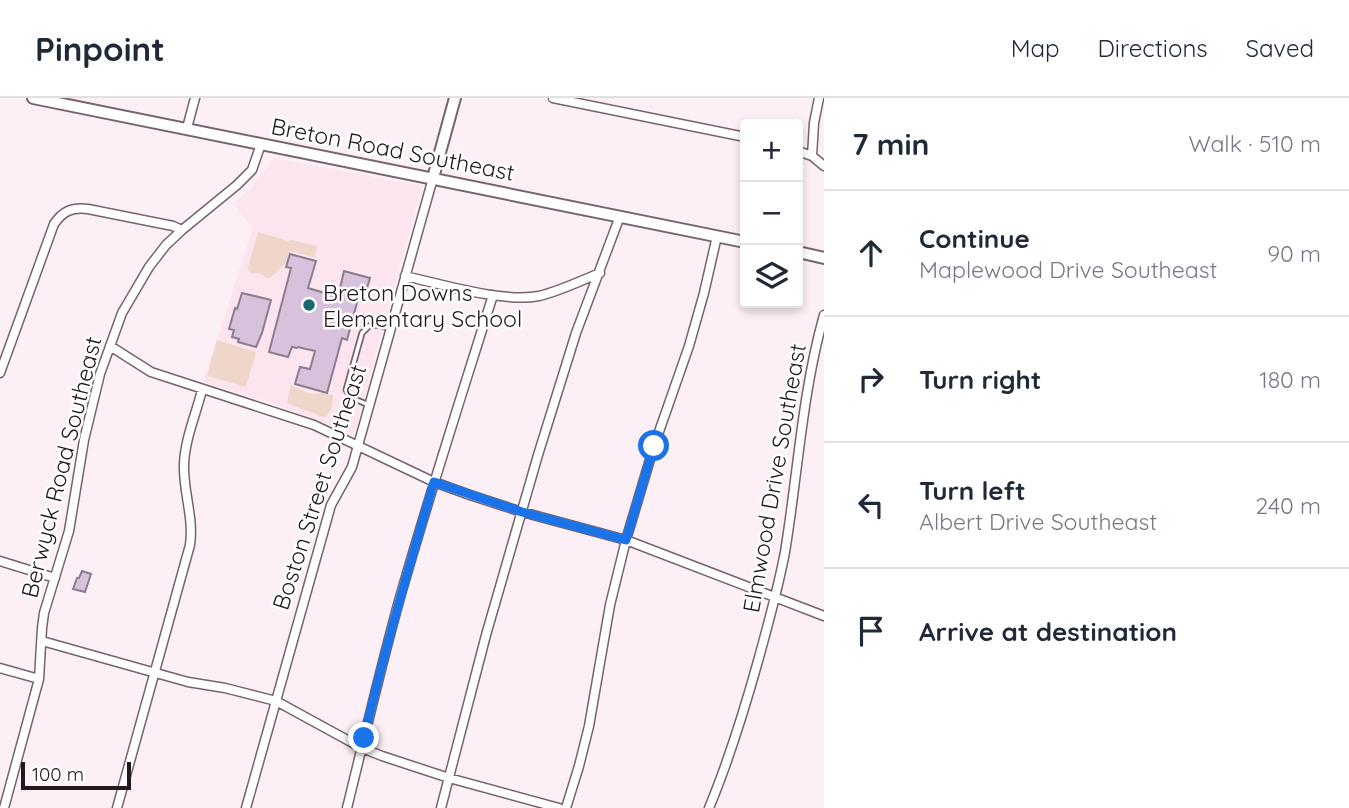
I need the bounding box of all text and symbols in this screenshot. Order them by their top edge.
text: Pinpoint [35,28,165,69]
text: Map [1011,33,1060,63]
text: Directions [1098,33,1208,63]
text: Saved [1246,33,1314,63]
street label: Breton Road Southeast [269,111,517,187]
map controls [740,119,803,308]
button: + [740,119,803,182]
text: 7 min [852,125,930,163]
text: Walk · 510 m [1188,129,1321,158]
button: − [740,182,803,245]
text: Continue [919,222,1030,255]
icon: ahead [852,234,890,272]
text: 90 m [1267,239,1321,268]
button: layers [740,245,803,308]
text: Maplewood Drive Southeast [919,255,1217,284]
place label: Breton Downs Elementary School [323,278,522,333]
marker: Breton Downs Elementary School [301,297,317,313]
street label: Berwyck Road Southeast [14,333,108,601]
street label: Elmwood Drive Southeast [736,341,812,615]
street label: Boston Street Southeast [266,360,372,613]
icon: right [852,360,890,398]
text: Turn right [919,363,1041,396]
text: 180 m [1259,365,1321,394]
route start [638,430,669,461]
text: Turn left [919,474,1026,507]
icon: left [852,486,890,524]
text: 240 m [1256,491,1321,520]
text: Albert Drive Southeast [919,507,1157,536]
icon: arrive [852,612,890,650]
text: Arrive at destination [919,615,1177,648]
route end [348,722,379,753]
scale bar [21,759,131,791]
text: 100 m [32,762,84,786]

